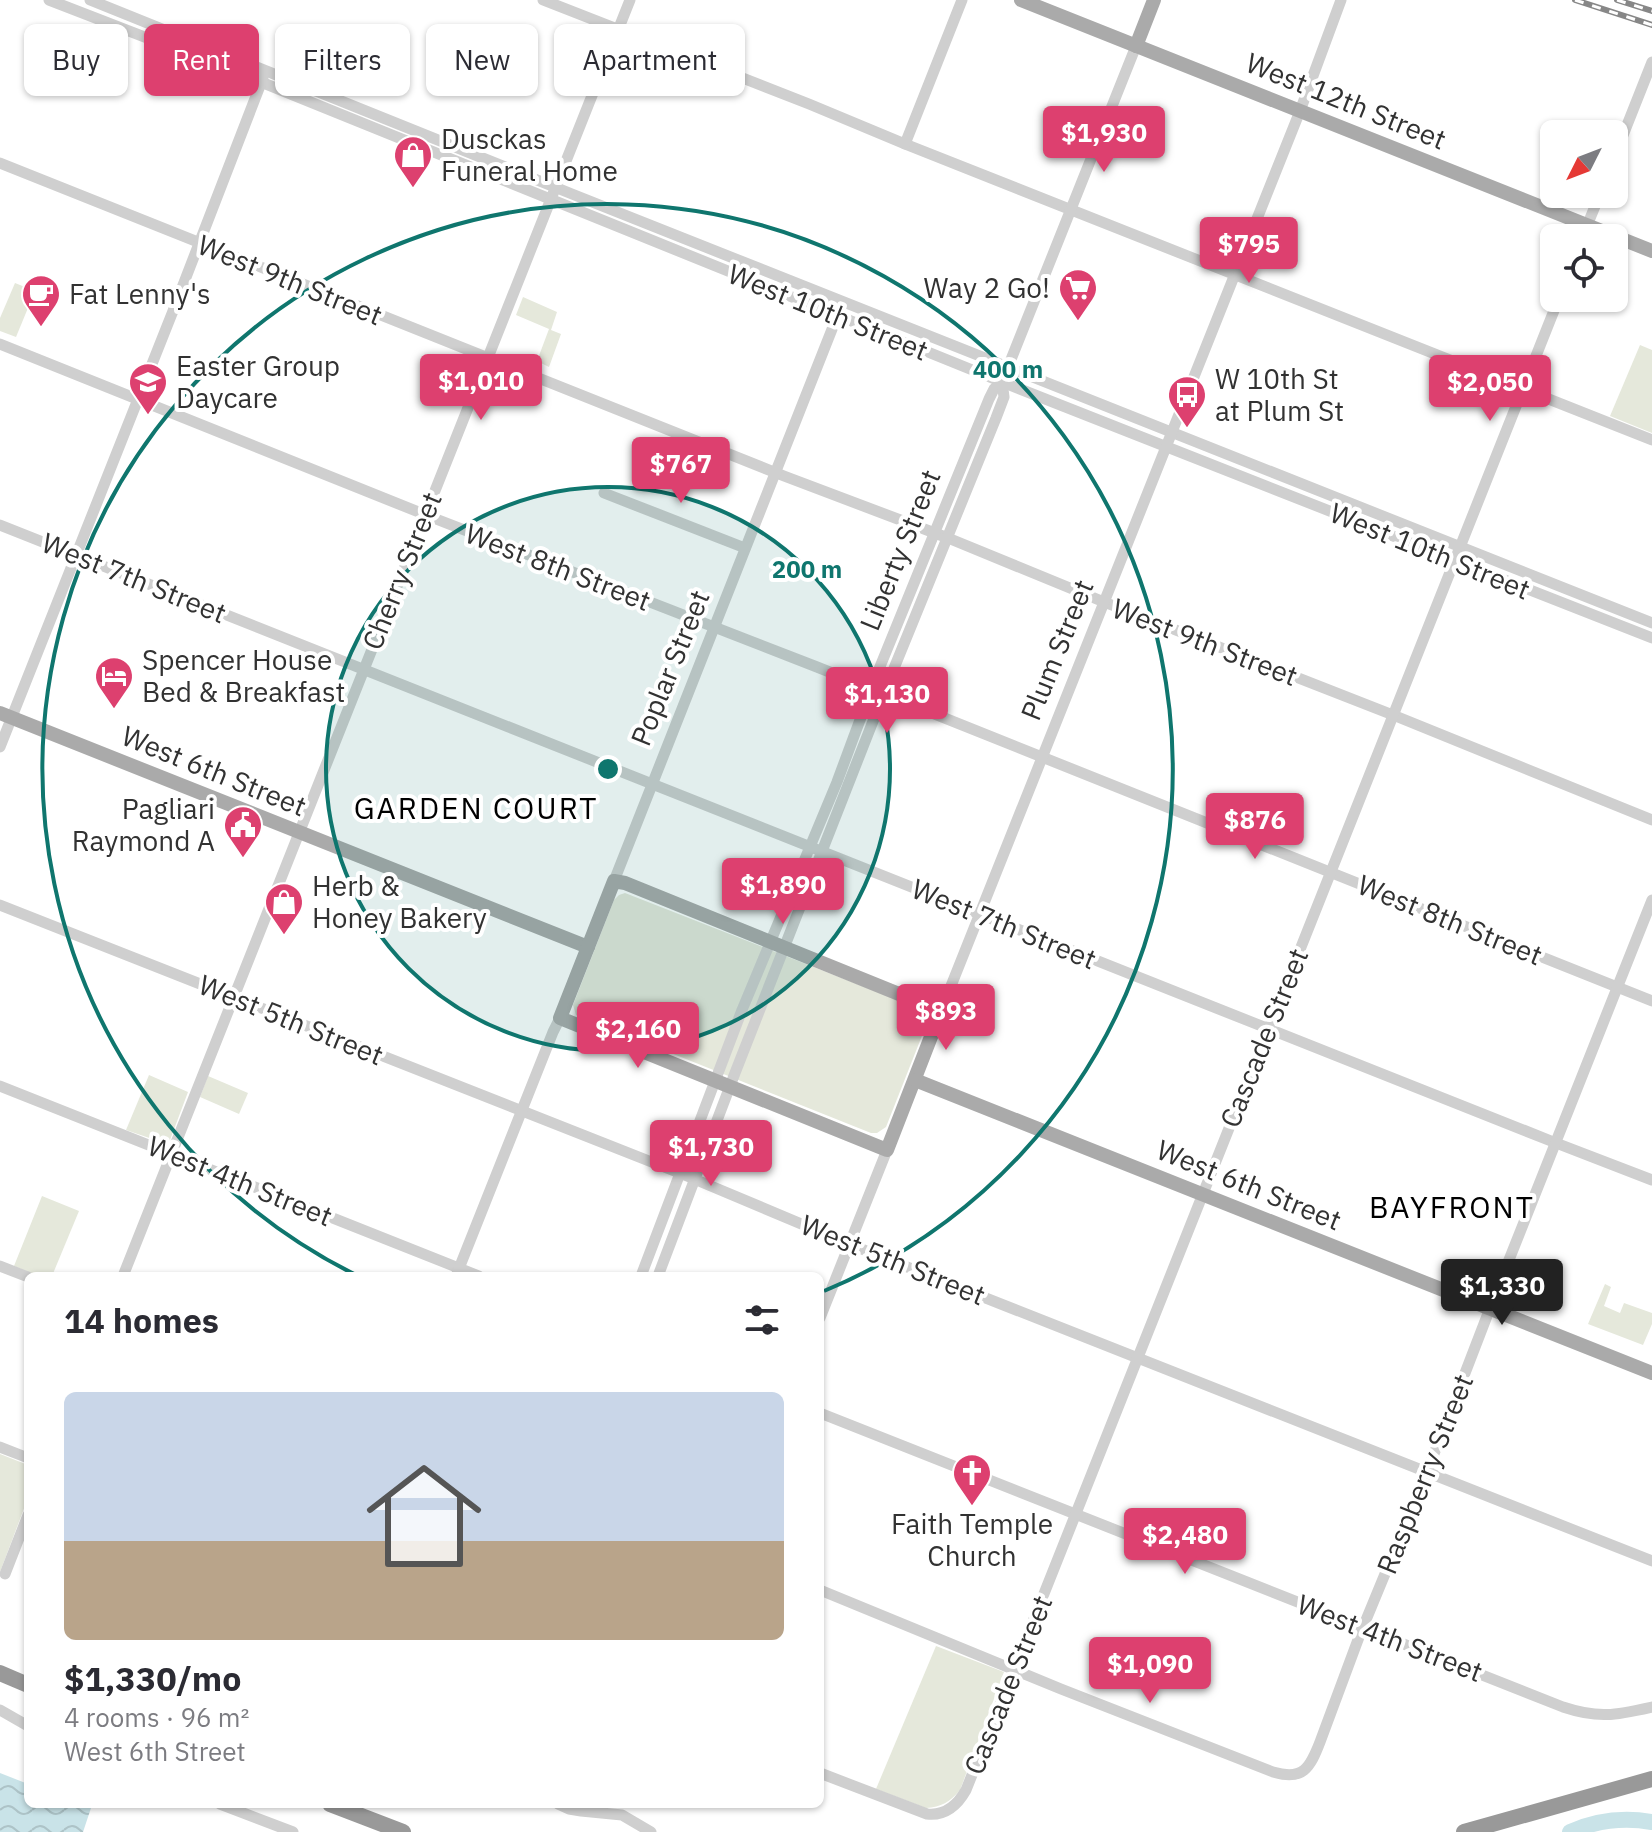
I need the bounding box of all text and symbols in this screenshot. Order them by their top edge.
chip: Buy [24,24,128,96]
chip: Rent [144,24,259,96]
chip: Filters [275,24,410,96]
chip: New [426,24,538,96]
chip: Apartment [554,24,745,96]
street label: West 12th Street [1241,44,1452,157]
pin: $1,930 [1039,106,1169,174]
text: $1,930 [1061,115,1147,149]
place label: Dusckas Funeral Home [441,120,618,189]
north arrow [1540,120,1628,208]
map controls [1540,120,1628,312]
shop icon: Dusckas Funeral Home [392,134,434,189]
pin: $795 [1202,217,1296,285]
button: locate [1540,224,1628,312]
street label: West 9th Street [193,226,388,333]
text: $795 [1218,226,1280,260]
street label: West 10th Street [723,255,934,368]
supermarket icon: Way 2 Go! [1057,267,1099,322]
place label: Way 2 Go! [923,269,1050,306]
cafe icon: Fat Lenny's [20,273,62,328]
place label: Fat Lenny's [69,275,211,312]
place label: Easter Group Daycare [176,347,340,416]
text: 400 m [973,353,1043,385]
pin: $1,010 [416,354,546,422]
pin: $2,050 [1425,355,1555,423]
place label: W 10th St at Plum St [1215,360,1344,429]
school or university icon: Easter Group Daycare [127,361,169,416]
text: $1,010 [438,363,524,397]
text: $2,050 [1447,364,1533,398]
bus stop icon: W 10th St at Plum St [1166,374,1208,429]
pin: $767 [634,437,728,505]
text: $767 [650,446,712,480]
street label: Liberty Street [850,464,949,636]
street label: Cherry Street [353,487,450,655]
street label: West 10th Street [1325,494,1536,607]
street label: West 8th Street [460,514,656,619]
street label: West 7th Street [37,524,232,631]
text: 200 m [772,553,842,585]
street label: Plum Street [1012,574,1101,726]
street label: Poplar Street [622,585,718,751]
street label: West 9th Street [1107,589,1303,694]
place label: Spencer House Bed & Breakfast [142,641,345,710]
hotel icon: Spencer House Bed & Breakfast [93,655,135,710]
pin: $1,130 [822,667,952,735]
text: $1,130 [844,676,930,710]
street label: West 6th Street [117,717,312,824]
centre of rings [594,755,622,783]
district label: GARDEN COURT [354,788,598,827]
place label: Pagliari Raymond A [72,790,215,859]
pin: $876 [1208,793,1302,861]
text: $876 [1224,802,1286,836]
public building icon: Pagliari Raymond A [222,804,264,859]
pin: $1,890 [718,858,848,926]
street label: West 8th Street [1353,866,1548,973]
place label: Herb & Honey Bakery [312,867,487,936]
text: $1,890 [740,867,826,901]
street label: West 7th Street [907,870,1102,977]
shop icon: Herb & Honey Bakery [263,881,305,936]
street label: Cascade Street [1211,943,1316,1133]
street label: West 5th Street [194,966,389,1073]
pin: $893 [899,984,993,1052]
text: $893 [915,993,977,1027]
pin: $2,160 [573,1002,703,1070]
text: $2,160 [595,1011,681,1045]
pin: $1,730 [646,1120,776,1188]
street label: West 4th Street [143,1127,338,1234]
text: $1,730 [668,1129,754,1163]
street label: West 6th Street [1152,1131,1347,1238]
district label: BAYFRONT [1369,1187,1535,1226]
street label: West 5th Street [796,1206,991,1313]
pin: $1,330 [1437,1259,1567,1327]
text: $1,330 [1459,1268,1545,1302]
text: 14 homes [64,1298,219,1342]
icon: filters [740,1298,784,1342]
street label: Raspberry Street [1368,1368,1481,1579]
icon: home [352,1444,496,1588]
church icon: Faith Temple Church [951,1452,993,1507]
place label: Faith Temple Church [891,1505,1053,1574]
pin: $2,480 [1120,1508,1250,1576]
text: $2,480 [1142,1517,1228,1551]
street label: West 4th Street [1292,1585,1488,1690]
street label: Cascade Street [955,1590,1060,1780]
pin: $1,090 [1085,1637,1215,1705]
text: $1,090 [1107,1646,1193,1680]
text: $1,330/mo [64,1656,241,1700]
text: 4 rooms · 96 m² [64,1700,249,1734]
text: West 6th Street [64,1734,246,1768]

